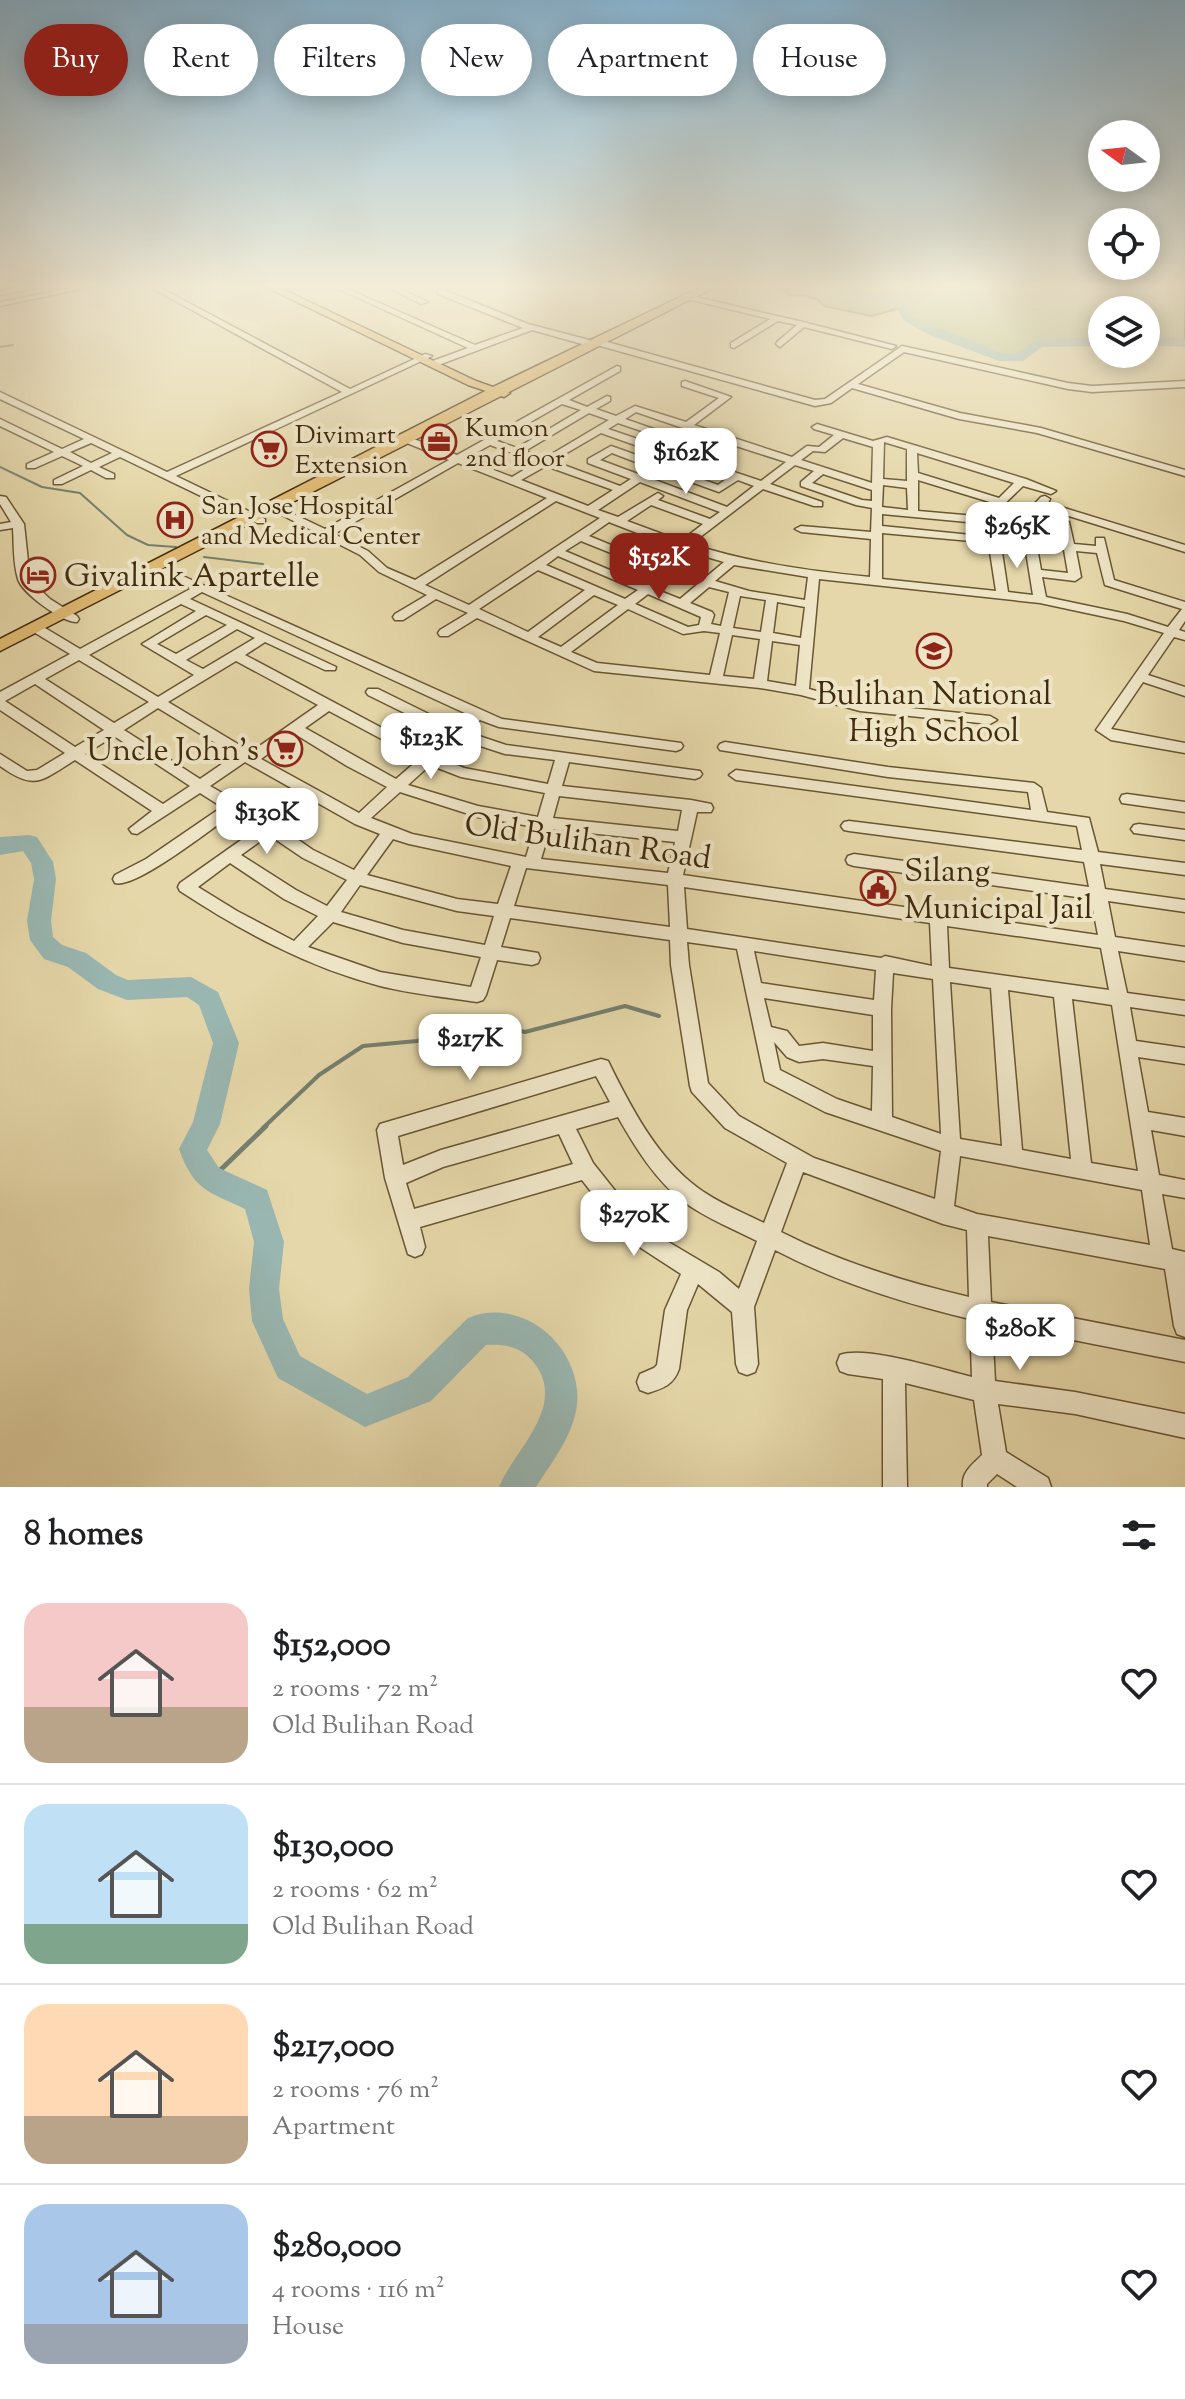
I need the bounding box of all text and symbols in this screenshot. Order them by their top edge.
chip: Buy [24,24,128,96]
chip: Rent [144,24,258,96]
chip: Filters [274,24,405,96]
chip: New [421,24,532,96]
chip: Apartment [548,24,737,96]
chip: House [753,24,886,96]
north arrow [1088,120,1160,192]
map controls [1088,120,1160,368]
button: locate [1088,208,1160,280]
button: layers [1088,296,1160,368]
place label: Kumon 2nd floor [465,411,565,478]
place label: Divimart Extension [295,418,408,485]
office icon: Kumon 2nd floor [420,423,458,461]
pin: $162K [630,428,742,496]
supermarket icon: Divimart Extension [250,430,288,468]
text: $162K [653,435,719,472]
place label: San Jose Hospital and Medical Center [201,489,421,556]
hospital icon: San Jose Hospital and Medical Center [156,501,194,539]
pin: $265K [961,502,1073,570]
text: $265K [984,509,1050,546]
pin: $152K [603,533,715,601]
text: $152K [628,540,690,577]
place label: Givalink Apartelle [64,555,320,601]
hotel icon: Givalink Apartelle [19,556,57,594]
school or university icon: Bulihan National High School [915,632,953,670]
place label: Bulihan National High School [816,673,1052,756]
pin: $123K [375,713,487,781]
text: $123K [399,720,463,757]
place label: Uncle John's [86,729,259,775]
supermarket icon: Uncle John's [266,730,304,768]
pin: $130K [211,788,323,856]
text: $130K [234,795,300,832]
street label: Old Bulihan Road [461,803,714,883]
place label: Silang Municipal Jail [904,850,1093,933]
public building icon: Silang Municipal Jail [859,869,897,907]
pin: $217K [414,1014,526,1082]
text: $217K [437,1021,503,1058]
pin: $270K [578,1190,690,1258]
text: $270K [598,1197,670,1234]
pin: $280K [964,1304,1076,1372]
text: $280K [984,1311,1056,1348]
text: 8 homes [24,1511,143,1560]
icon: filters [1117,1513,1161,1557]
text: $152,000 [272,1622,391,1671]
icon: home [88,1635,184,1731]
icon: heart [1117,1661,1161,1705]
text: 2 rooms · 72 m² [272,1671,438,1708]
text: Old Bulihan Road [272,1708,474,1745]
text: $130,000 [272,1823,394,1872]
icon: home [88,1836,184,1932]
icon: heart [1117,1862,1161,1906]
text: 2 rooms · 62 m² [272,1872,438,1909]
text: Old Bulihan Road [272,1909,474,1946]
text: $217,000 [272,2023,395,2072]
icon: home [88,2036,184,2132]
icon: heart [1117,2062,1161,2106]
text: 2 rooms · 76 m² [272,2072,439,2109]
text: Apartment [272,2109,395,2146]
text: $280,000 [272,2223,402,2272]
icon: home [88,2236,184,2332]
icon: heart [1117,2262,1161,2306]
text: 4 rooms · 116 m² [272,2272,445,2309]
text: House [272,2309,344,2346]

